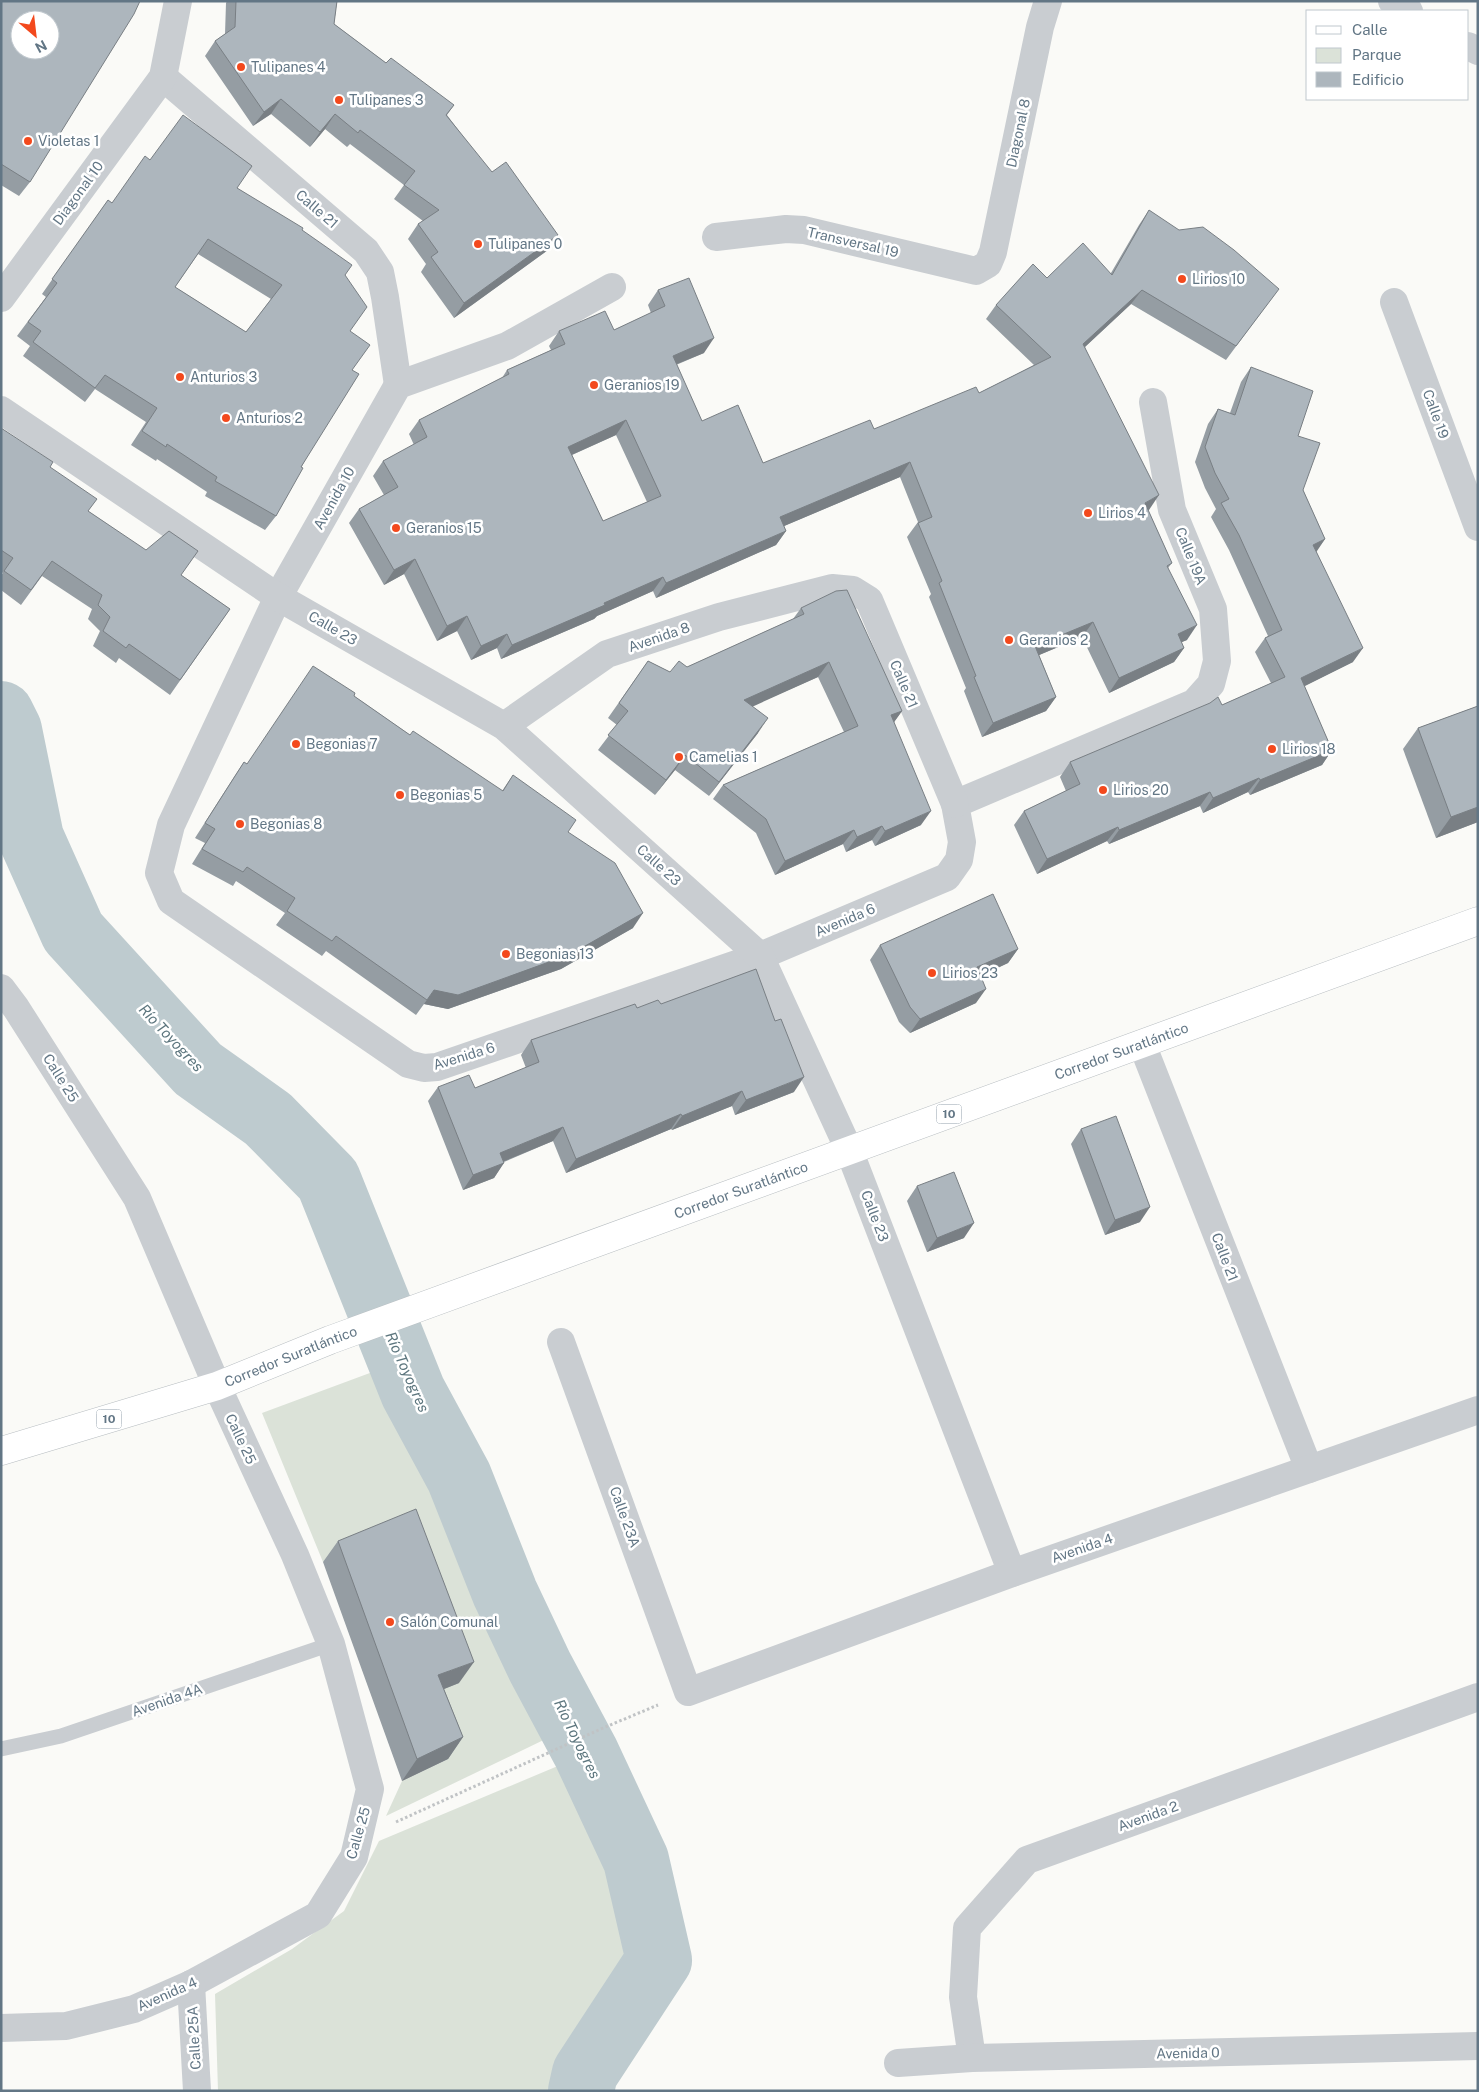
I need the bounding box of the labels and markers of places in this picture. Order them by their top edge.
place label: Tulipanes 4 [251,59,326,75]
marker: Tulipanes 4 [235,61,247,73]
place label: Tulipanes 3 [349,92,424,108]
marker: Tulipanes 3 [333,94,345,106]
place label: Violetas 1 [38,133,100,149]
marker: Violetas 1 [22,135,34,147]
place label: Tulipanes 0 [488,236,562,252]
marker: Tulipanes 0 [472,238,484,250]
place label: Lirios 10 [1192,271,1245,287]
marker: Lirios 10 [1176,273,1188,285]
place label: Anturios 3 [190,369,258,385]
marker: Anturios 3 [174,371,186,383]
place label: Geranios 19 [604,377,680,393]
marker: Geranios 19 [588,379,600,391]
place label: Anturios 2 [236,410,303,426]
marker: Anturios 2 [220,412,232,424]
place label: Lirios 4 [1098,505,1146,521]
marker: Lirios 4 [1082,507,1094,519]
place label: Geranios 15 [406,520,482,536]
marker: Geranios 15 [390,522,402,534]
place label: Geranios 2 [1019,632,1088,648]
marker: Geranios 2 [1003,634,1015,646]
place label: Begonias 7 [306,736,378,752]
marker: Begonias 7 [290,738,302,750]
place label: Lirios 18 [1282,741,1336,757]
marker: Lirios 18 [1266,743,1278,755]
place label: Camelias 1 [689,749,758,765]
marker: Camelias 1 [673,751,685,763]
place label: Lirios 20 [1113,782,1169,798]
marker: Lirios 20 [1097,784,1109,796]
place label: Begonias 5 [410,787,482,803]
marker: Begonias 5 [394,789,406,801]
place label: Begonias 8 [250,816,322,832]
marker: Begonias 8 [234,818,246,830]
place label: Begonias 13 [516,946,594,962]
marker: Begonias 13 [500,948,512,960]
place label: Lirios 23 [942,965,998,981]
marker: Lirios 23 [926,967,938,979]
place label: Salón Comunal [400,1614,498,1630]
marker: Salón Comunal [384,1616,396,1628]

